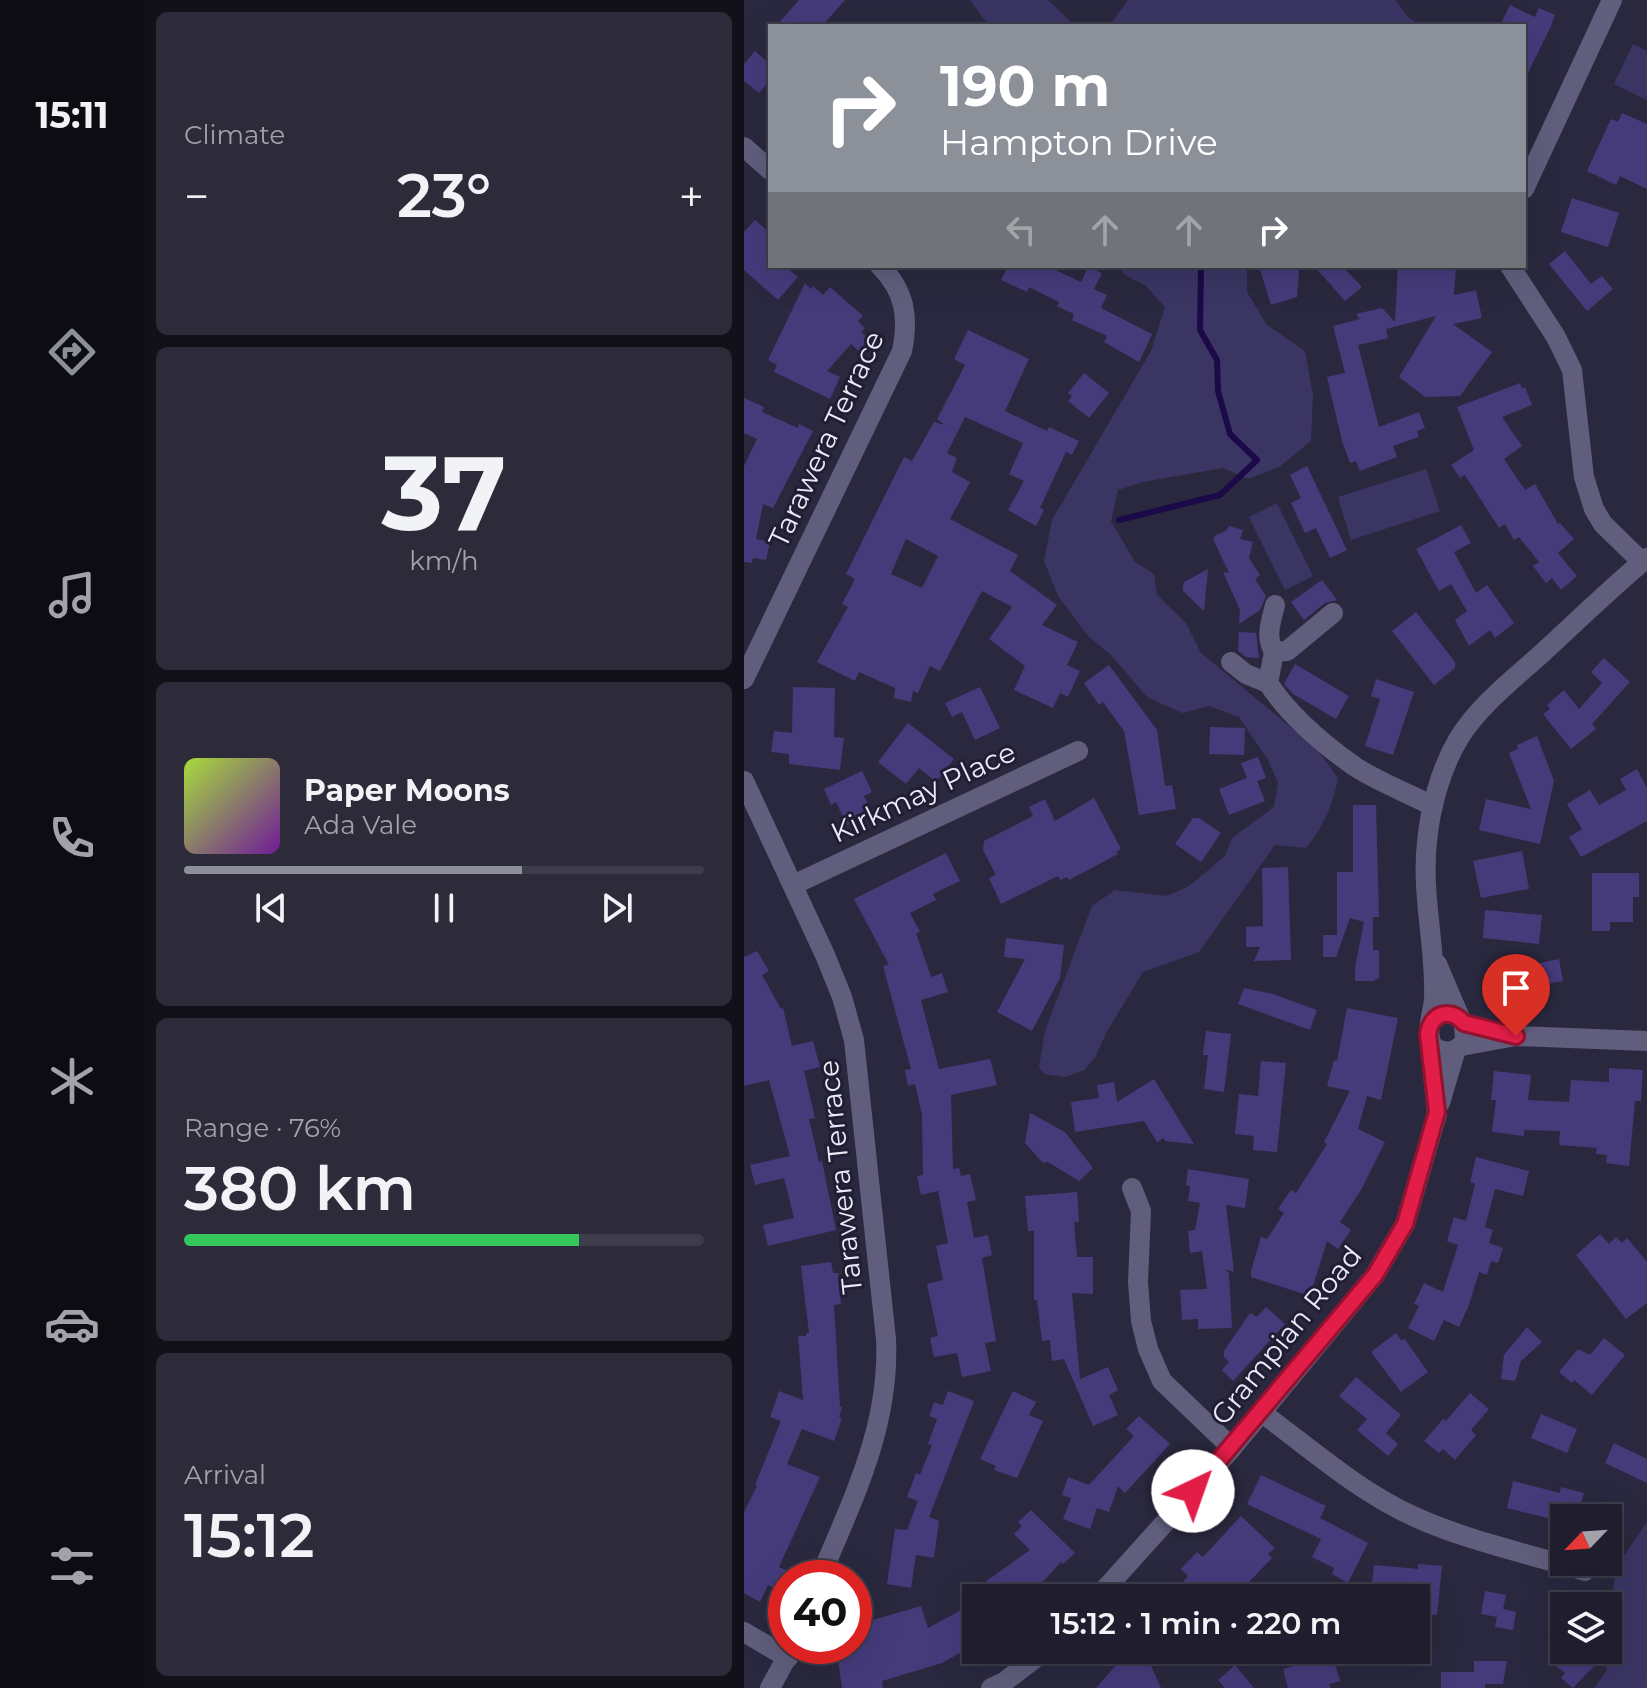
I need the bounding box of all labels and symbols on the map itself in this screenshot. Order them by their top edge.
street label: Tarawera Terrace [761,325,891,553]
street label: Kirkmay Place [825,734,1021,850]
pin [1482,954,1550,1036]
street label: Tarawera Terrace [811,1059,869,1295]
street label: Grampian Road [1203,1239,1369,1431]
position arrow [1151,1449,1235,1533]
north arrow [1550,1504,1622,1576]
speed limit sign: 40 [768,1560,872,1664]

